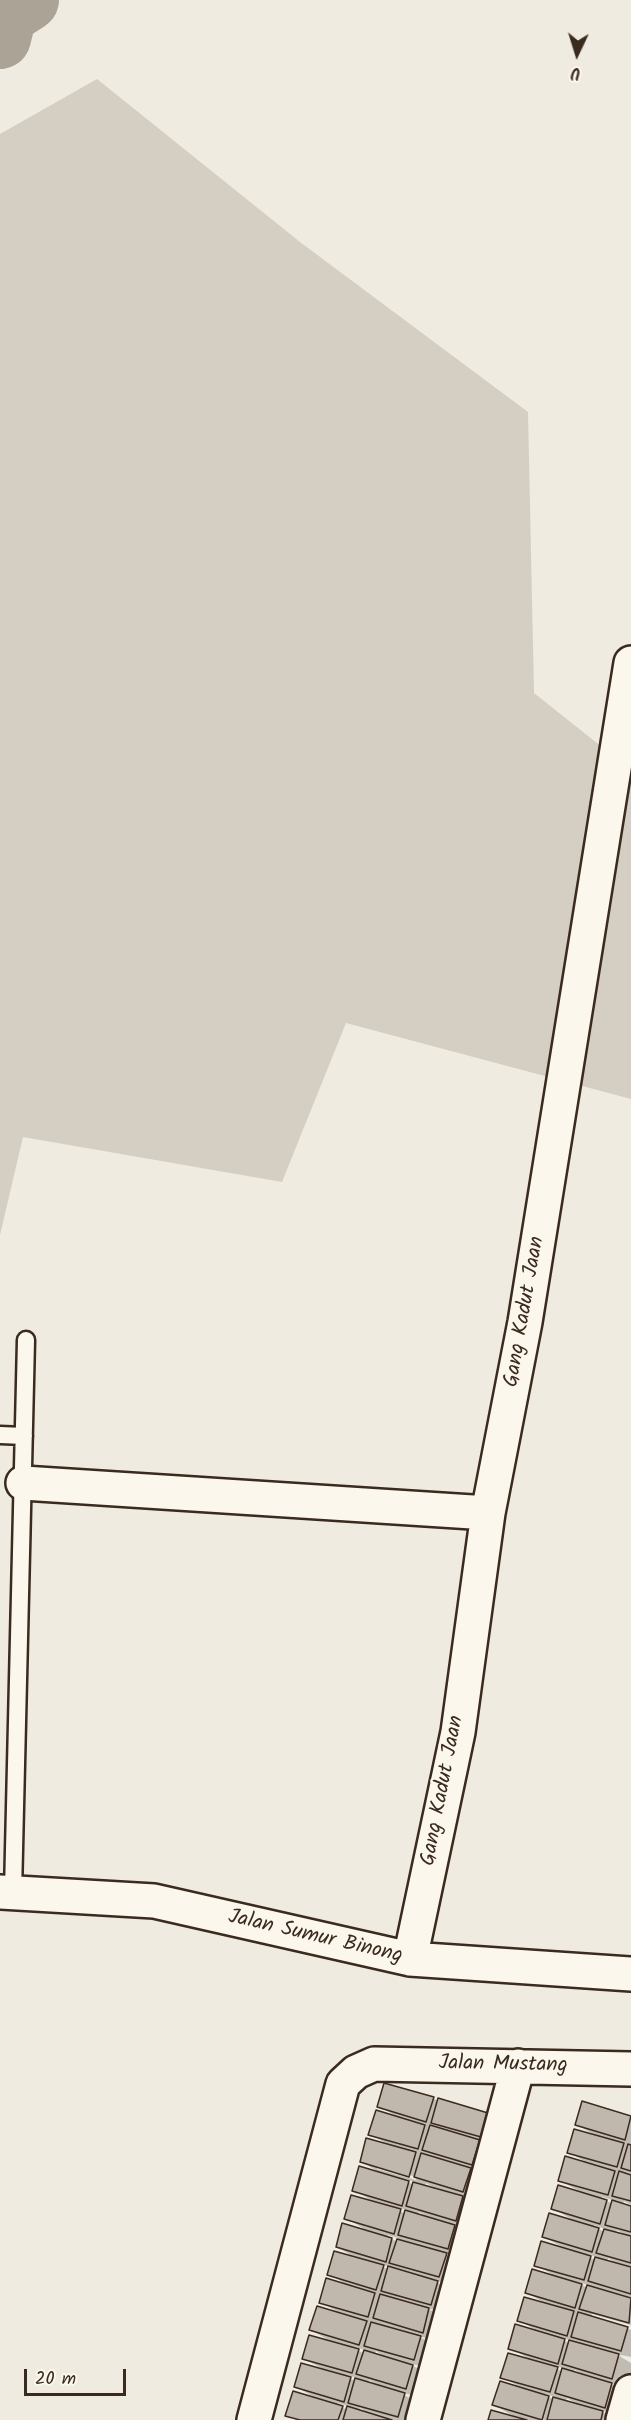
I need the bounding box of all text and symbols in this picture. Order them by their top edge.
north arrow [547,24,607,84]
text: U [570,60,581,85]
street label: Gang Kadut Jaan [500,1235,552,1389]
street label: Gang Kadut Jaan [417,1714,471,1868]
street label: Jalan Sumur Binong [225,1906,405,1970]
street label: Jalan Mustang [438,2052,568,2080]
scale bar [27,2357,129,2395]
text: 20 m [35,2365,76,2394]

